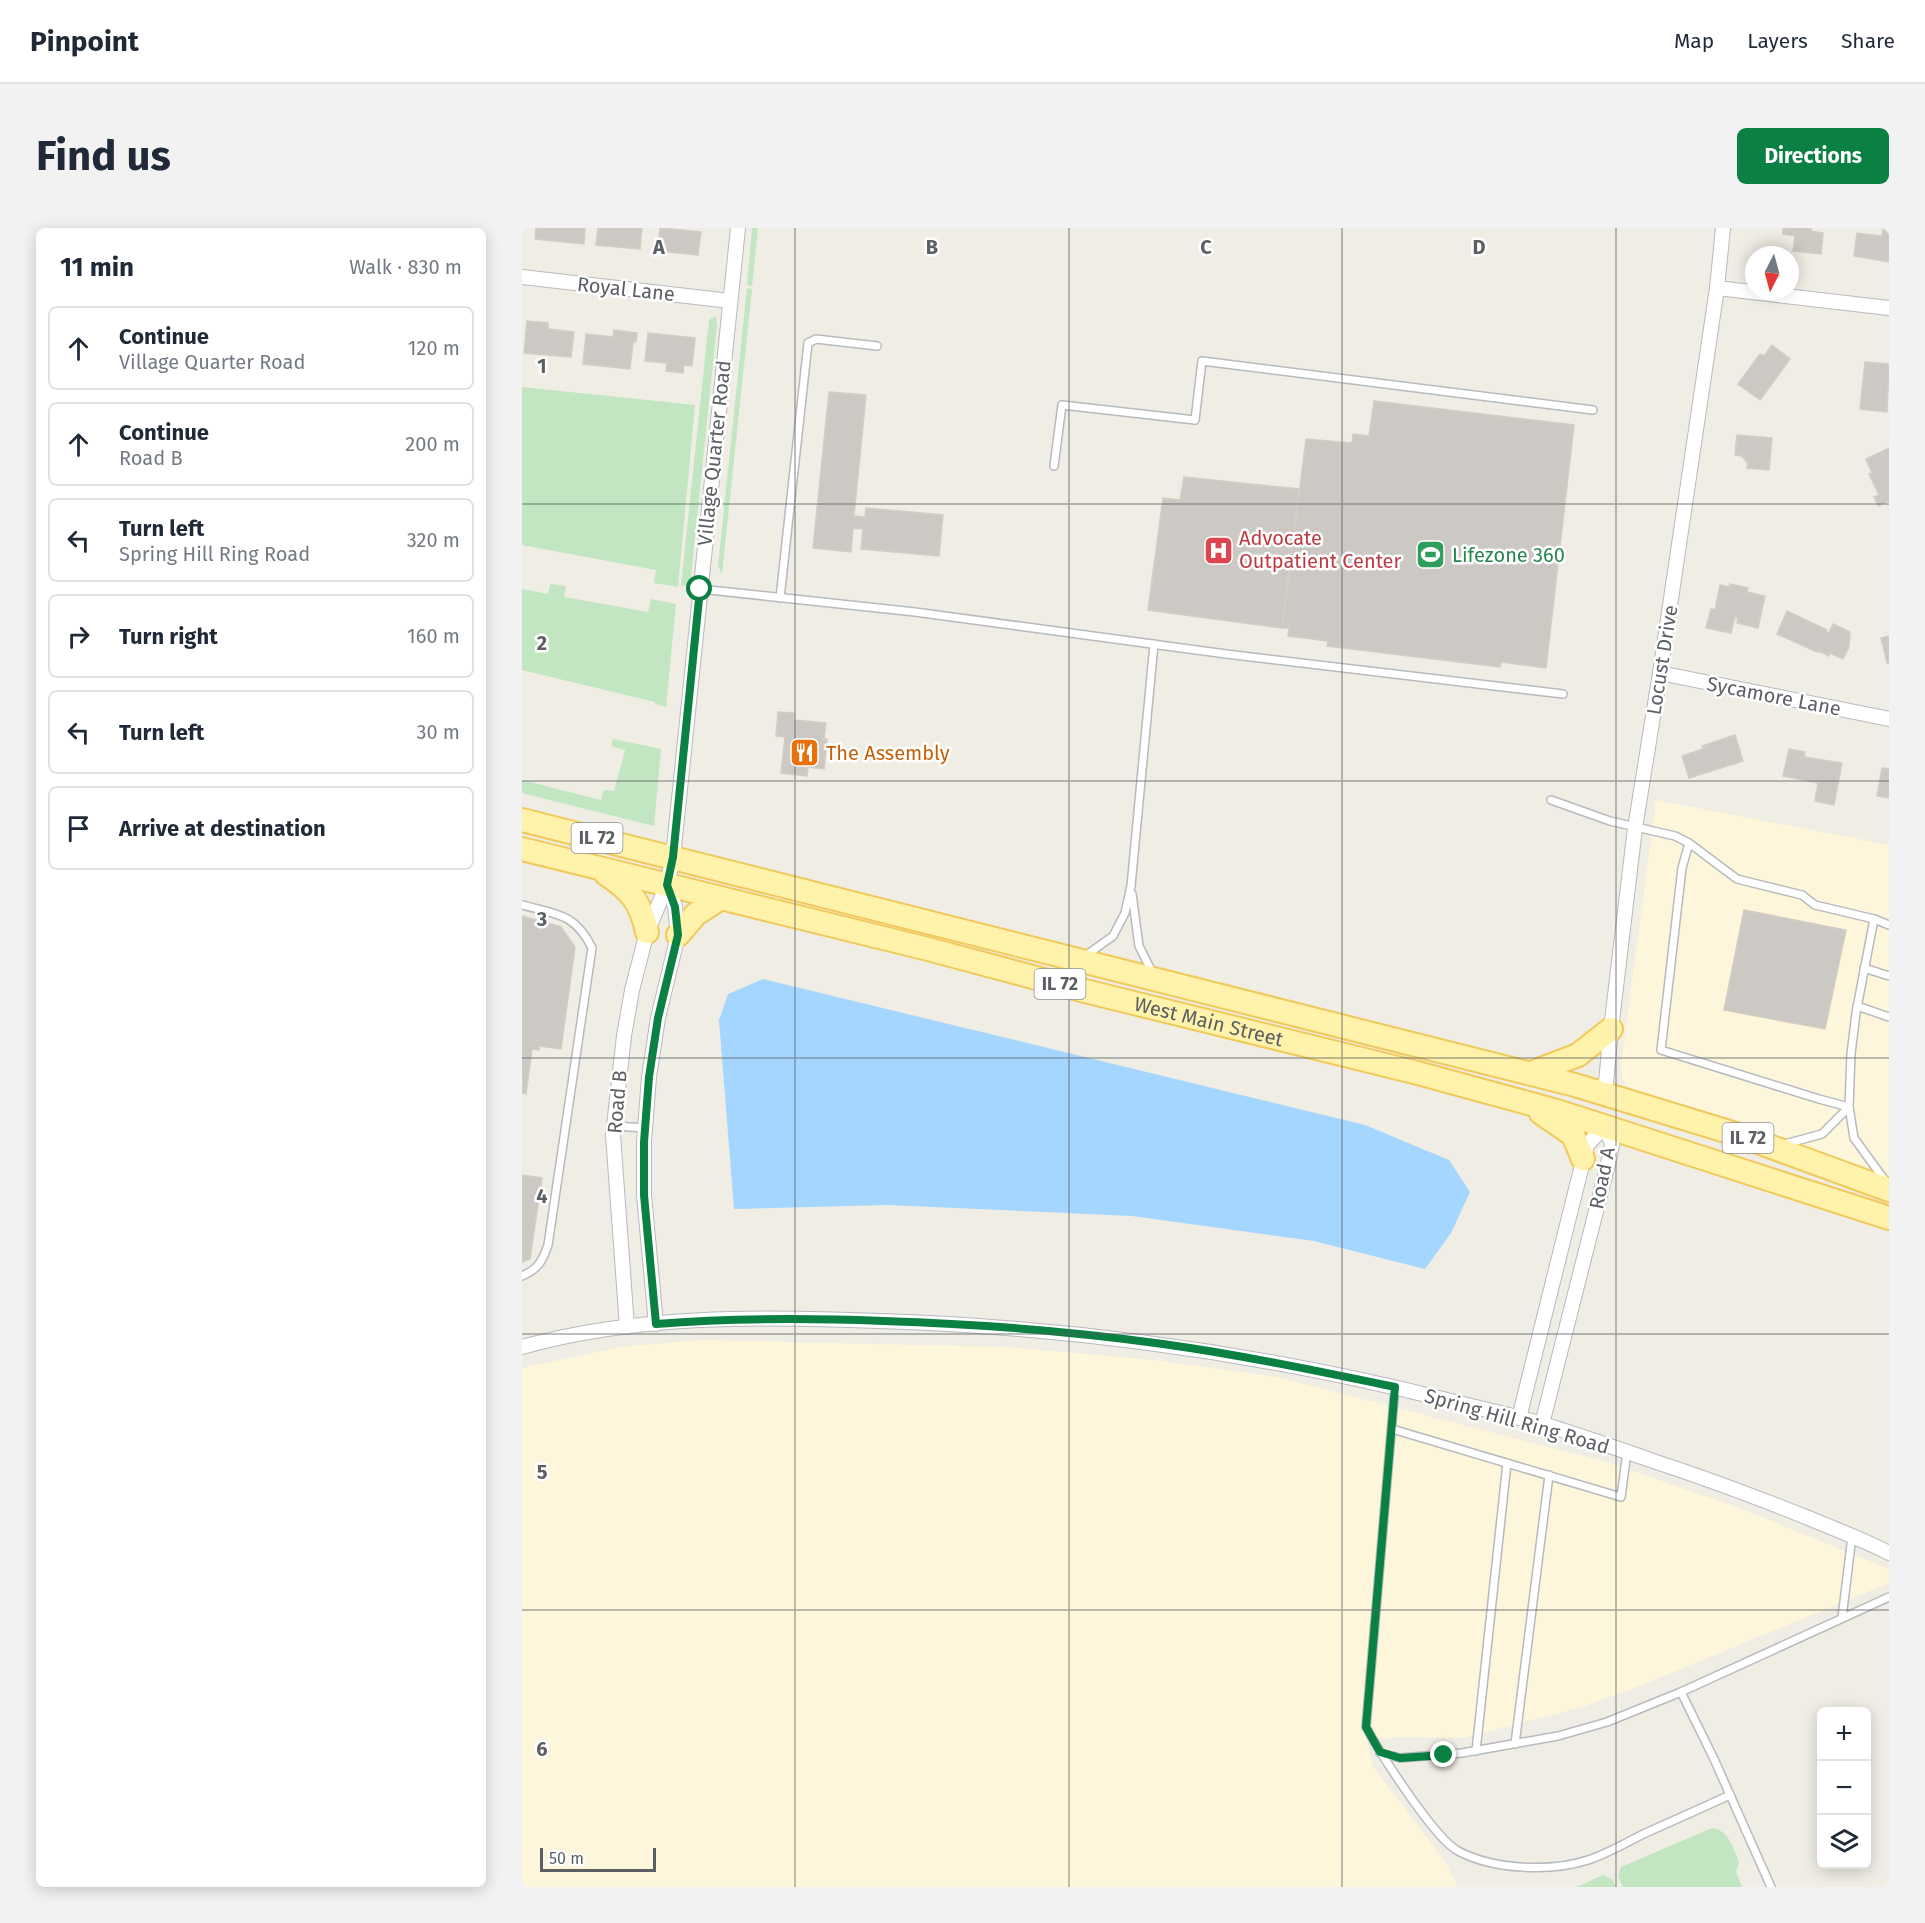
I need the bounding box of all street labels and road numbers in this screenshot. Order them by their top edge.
street label: Royal Lane [576,272,676,306]
street label: Village Quarter Road [692,359,736,547]
street label: Locust Drive [1641,603,1683,717]
street label: Sycamore Lane [1705,671,1843,721]
road number: IL 72 [572,823,622,853]
road number: IL 72 [1034,969,1086,999]
street label: West Main Street [1132,992,1286,1052]
street label: Road B [602,1069,632,1135]
road number: IL 72 [1722,1123,1774,1153]
street label: Road A [1584,1144,1620,1211]
street label: Spring Hill Ring Road [1422,1383,1612,1459]

